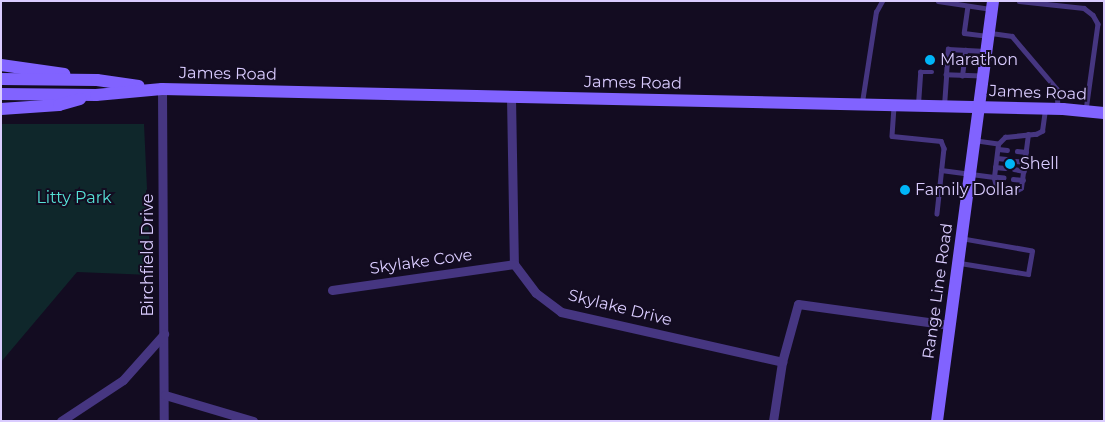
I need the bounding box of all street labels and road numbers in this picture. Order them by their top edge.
street label: James Road [179,64,277,84]
street label: James Road [584,73,682,93]
street label: James Road [989,82,1087,104]
street label: Birchfield Drive [138,194,158,316]
street label: Range Line Road [919,222,957,360]
street label: Skylake Cove [368,245,474,279]
street label: Skylake Drive [566,286,674,330]

